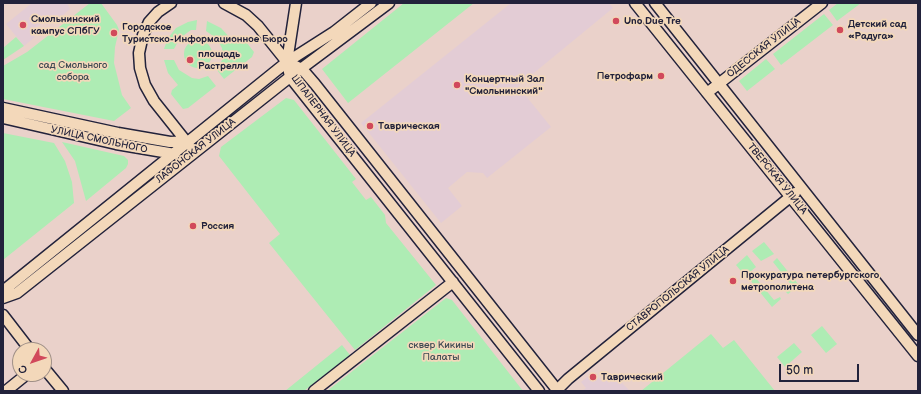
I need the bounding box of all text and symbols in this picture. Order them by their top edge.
place label: Смольнинский кампус СПбГУ [31,13,100,36]
place label: Uno Due Tre [624,15,681,27]
street label: ОДЕССКАЯ УЛИЦА [725,15,803,81]
marker: Uno Due Tre [611,16,621,26]
place label: Детский сад «Радуга» [848,18,907,42]
marker: Смольнинский кампус СПбГУ [18,20,28,30]
place label: Городское Туристско-Информационное Бюро [122,21,288,44]
marker: Детский сад «Радуга» [835,25,845,35]
marker: Городское Туристско-Информационное Бюро [109,28,119,38]
place label: площадь Растрелли [198,48,248,72]
marker: площадь Растрелли [185,55,195,65]
park label: сад Смольного собора [39,59,107,82]
place label: Петрофарм [597,70,653,82]
marker: Петрофарм [656,71,666,81]
street label: ШПАЛЕРНАЯ УЛИЦА [288,73,358,159]
place label: Концертный Зал "Смольнинский" [465,73,544,96]
marker: Концертный Зал "Смольнинский" [452,80,462,90]
street label: ЛАФОНСКАЯ УЛИЦА [154,116,238,186]
place label: Таврическая [378,120,440,132]
marker: Таврическая [365,121,375,131]
street label: УЛИЦА СМОЛЬНОГО [50,124,148,156]
street label: ТВЕРСКАЯ УЛИЦА [745,141,809,217]
place label: Россия [201,220,234,232]
marker: Россия [188,221,198,231]
street label: СТАВРОПОЛЬСКАЯ УЛИЦА [624,244,732,334]
place label: Прокуратура петербургского метрополитена [741,269,879,292]
marker: Прокуратура петербургского метрополитена [728,276,738,286]
park label: сквер Кикины Палаты [408,339,474,362]
north arrow [12,342,52,382]
scale bar [781,356,861,382]
text: С [16,362,31,377]
text: 50 m [786,363,813,378]
place label: Таврический [601,371,663,383]
marker: Таврический [588,372,598,382]

